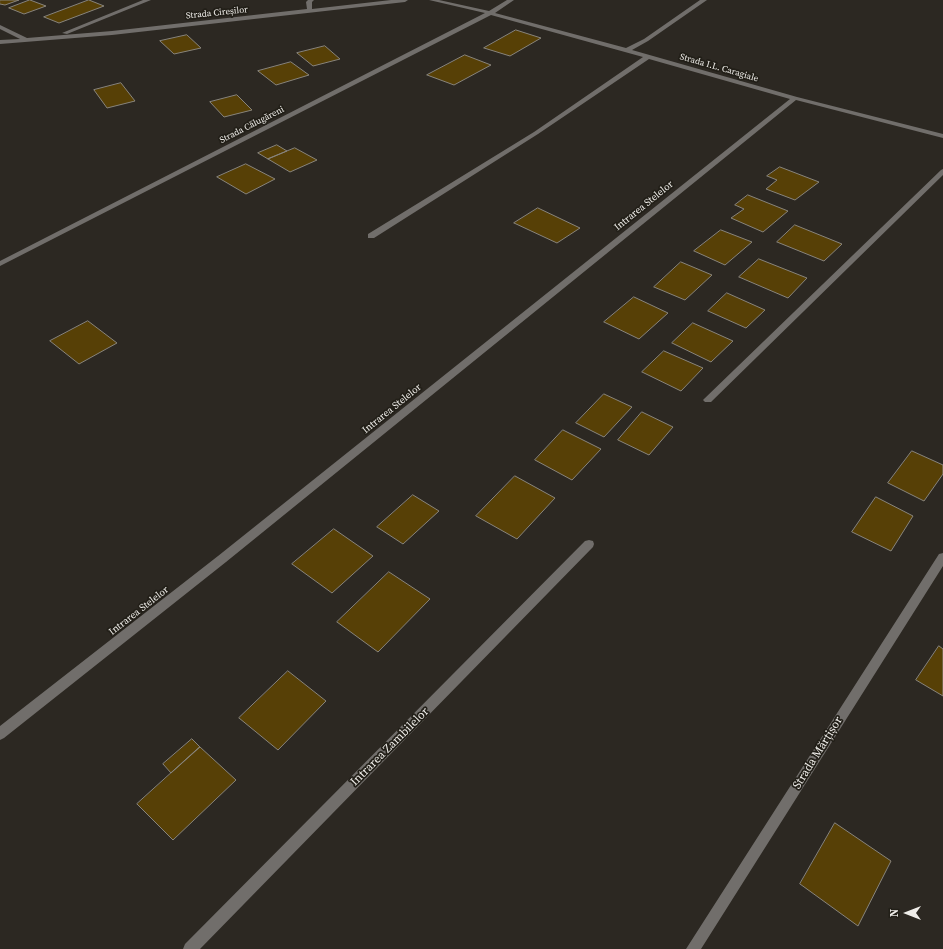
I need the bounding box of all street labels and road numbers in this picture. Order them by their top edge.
street label: Strada Cireșilor [186,4,248,22]
street label: Strada I.L. Caragiale [678,52,760,84]
street label: Strada Călugăreni [218,104,286,146]
street label: Intrarea Stelelor [612,178,676,234]
street label: Intrarea Stelelor [360,381,424,437]
street label: Intrarea Stelelor [107,584,171,638]
street label: Intrarea Zambilelor [348,705,432,789]
street label: Strada Mărțișor [790,714,846,792]

